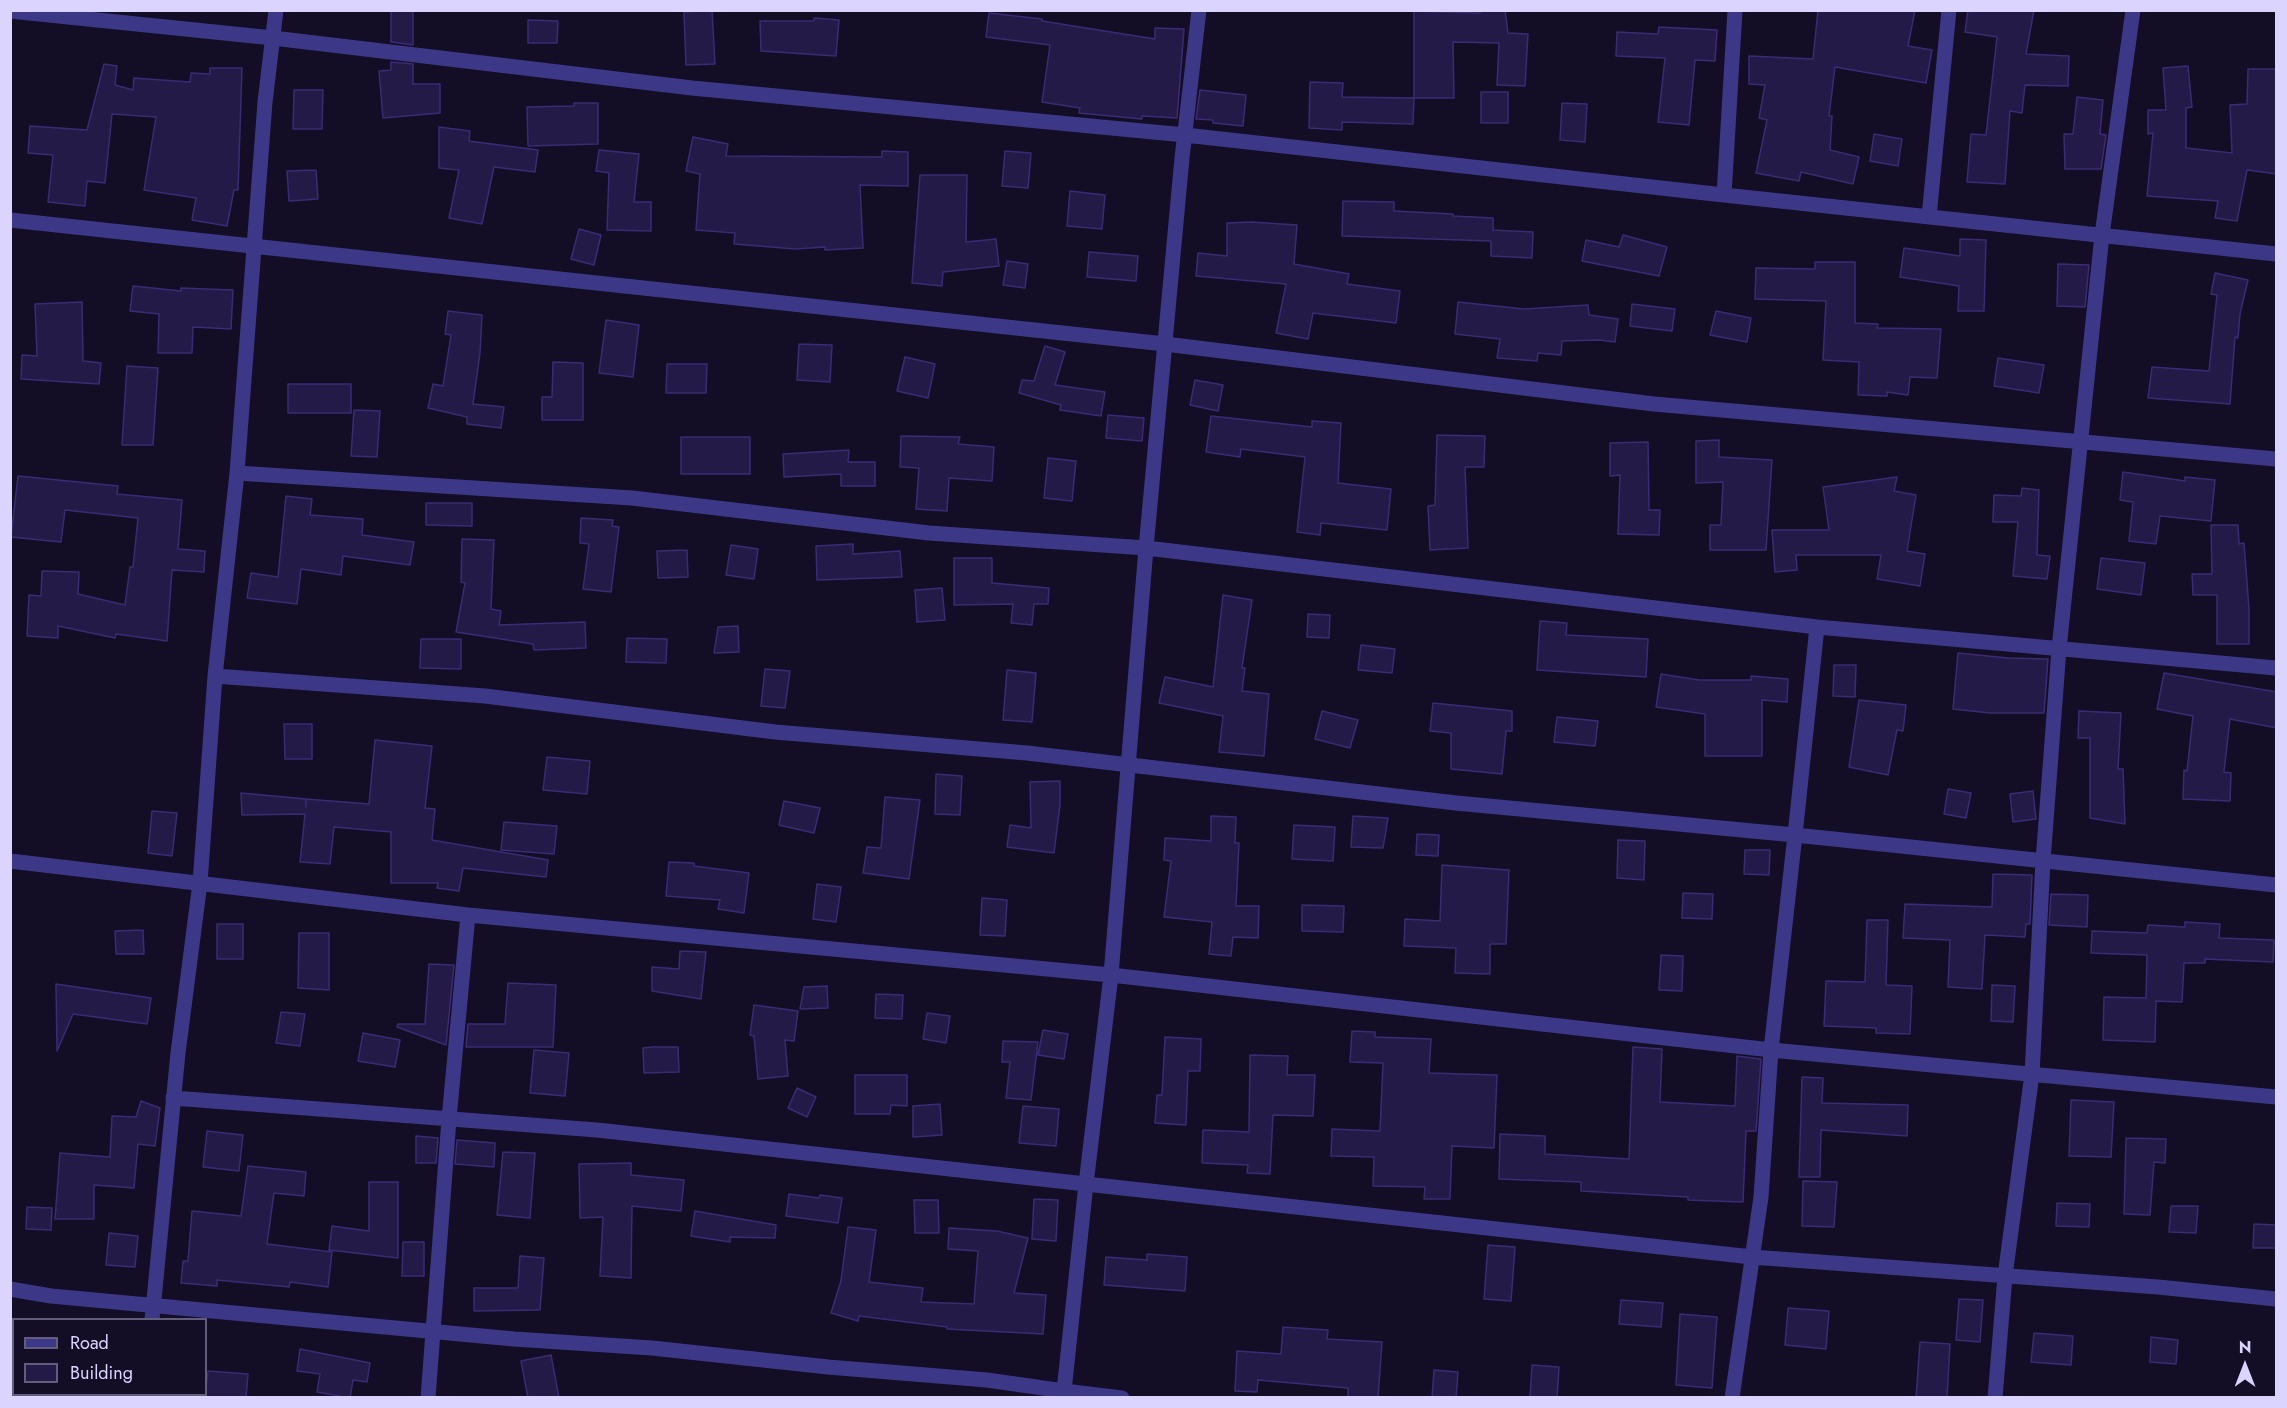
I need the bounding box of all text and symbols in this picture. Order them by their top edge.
legend [12,1318,207,1396]
text: Road [70,1330,109,1356]
north arrow [2215,1336,2275,1396]
text: N [2239,1336,2251,1359]
text: Building [70,1360,133,1386]

